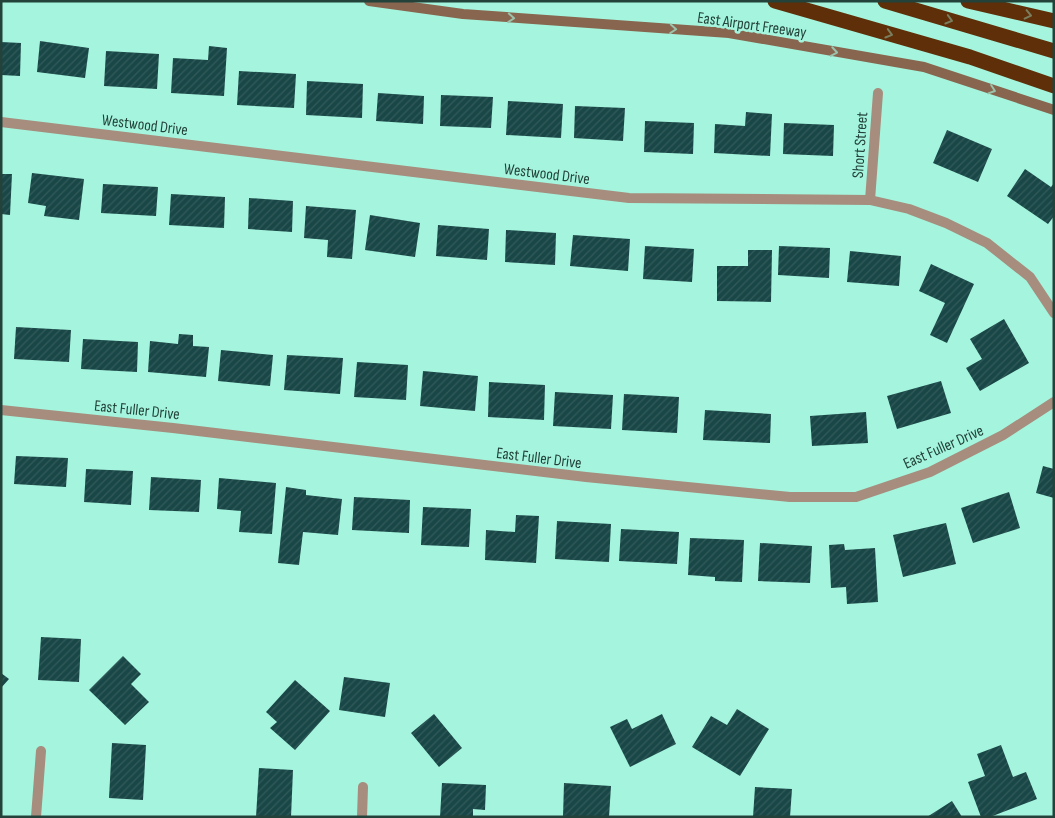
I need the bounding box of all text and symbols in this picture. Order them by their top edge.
street label: East Airport Freeway [696,8,807,43]
one-way arrow [1023,9,1032,20]
one-way arrow [508,12,516,23]
one-way arrow [944,14,952,24]
one-way arrow [670,24,678,35]
one-way arrow [885,28,894,39]
one-way arrow [830,46,839,56]
one-way arrow [987,84,995,94]
street label: Westwood Drive [101,111,189,140]
street label: Short Street [849,111,872,179]
street label: Westwood Drive [503,160,591,189]
street label: East Fuller Drive [93,397,181,424]
street label: East Fuller Drive [901,421,987,474]
street label: East Fuller Drive [495,444,583,473]

